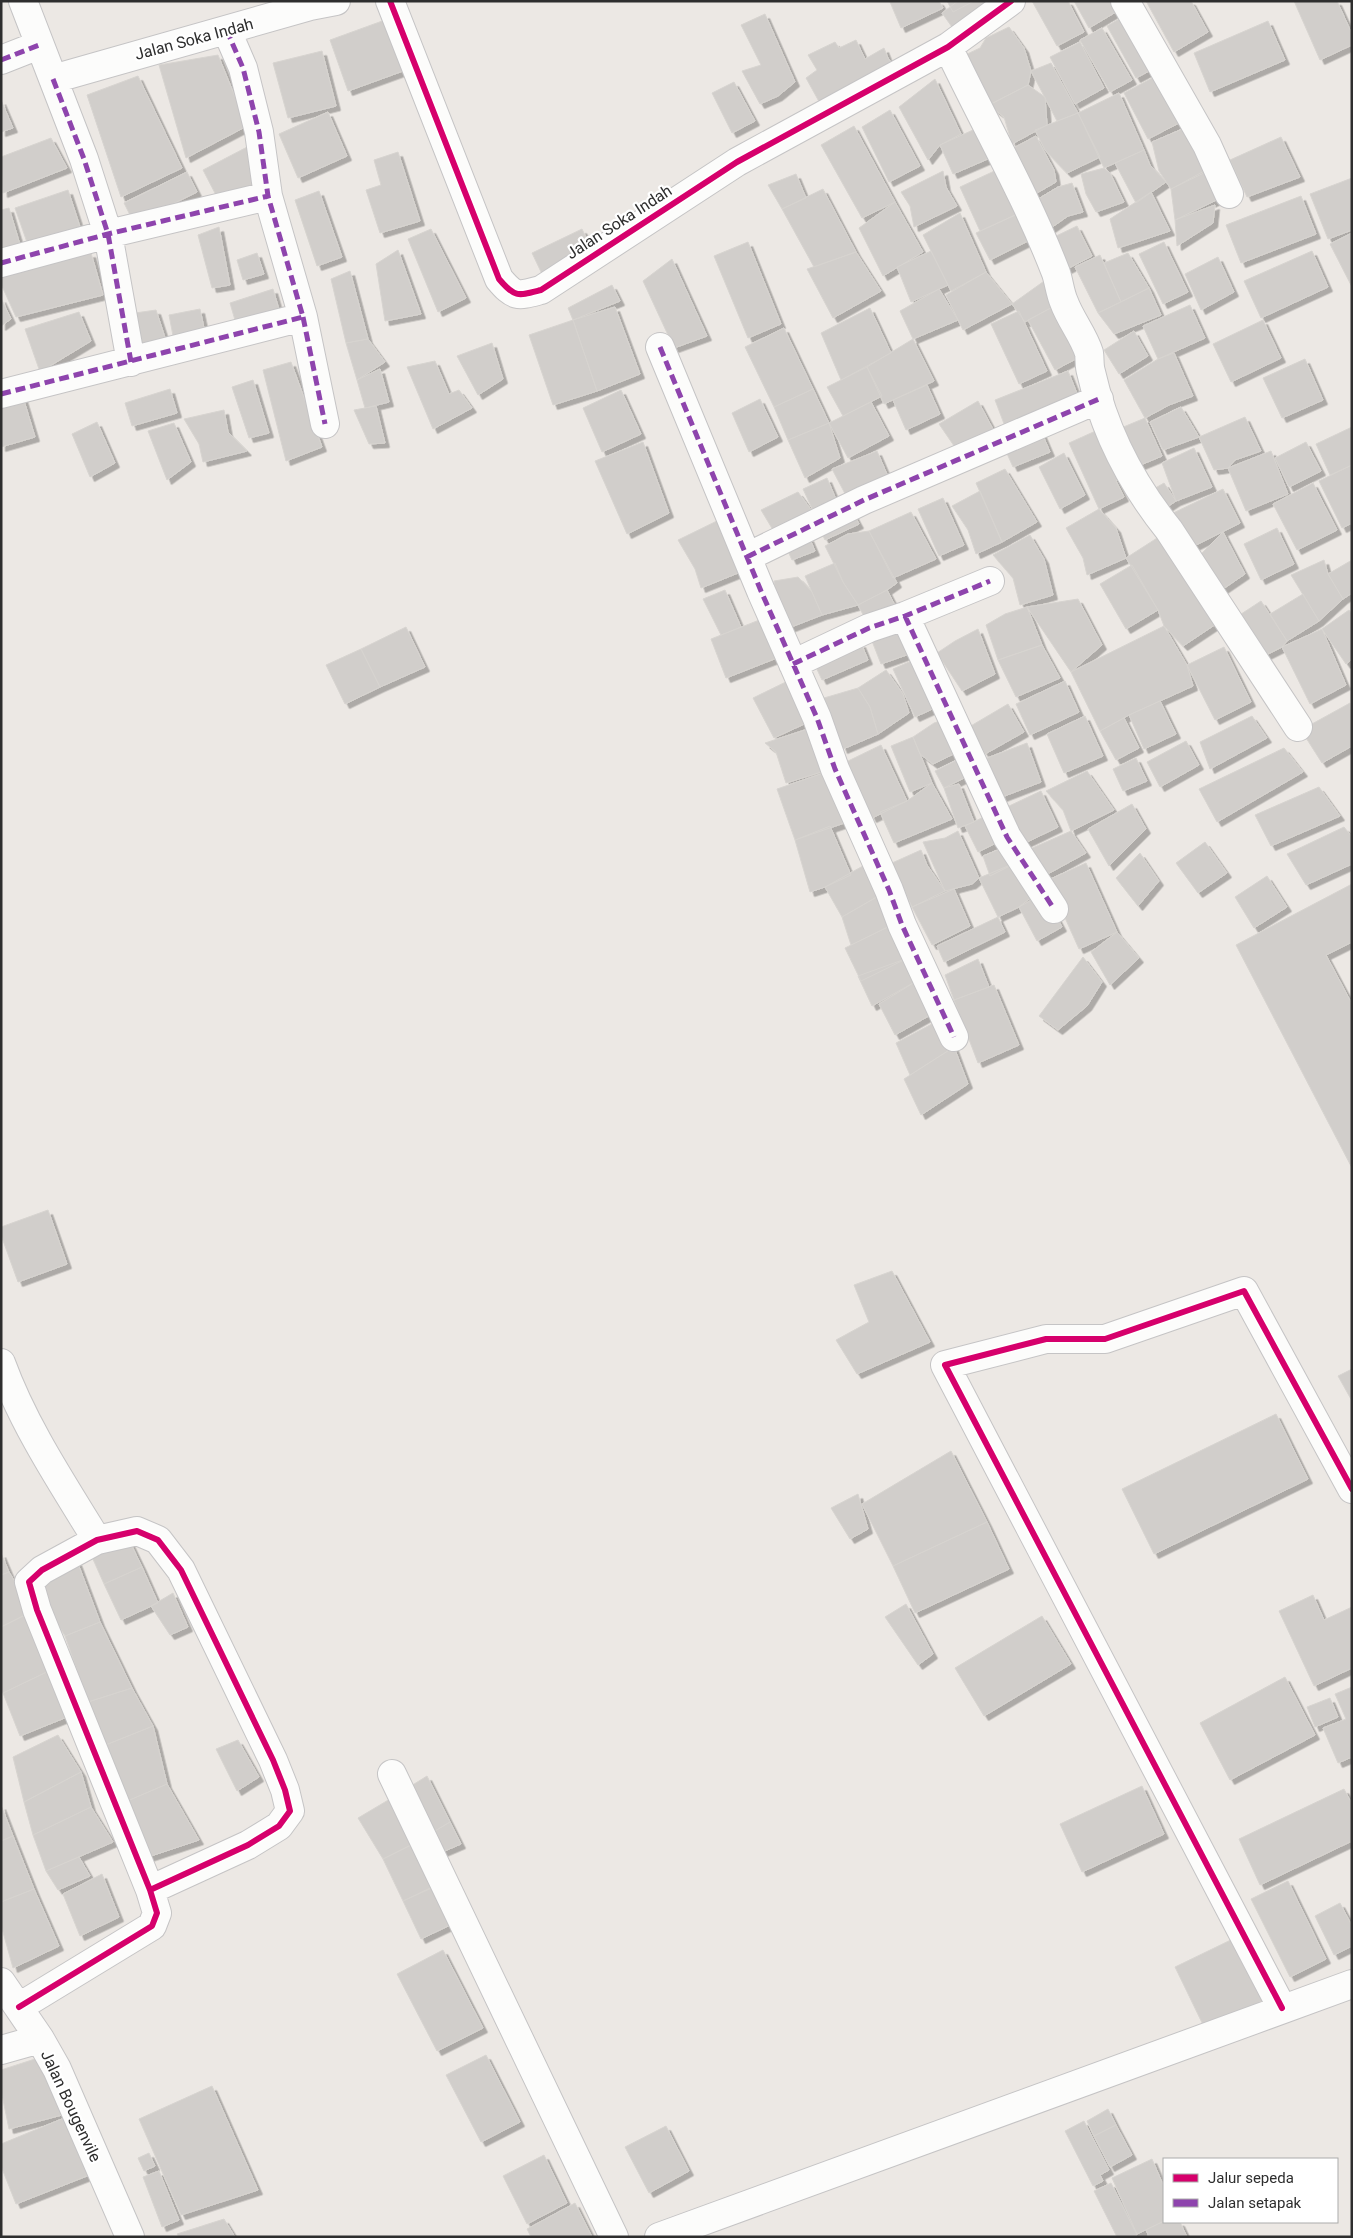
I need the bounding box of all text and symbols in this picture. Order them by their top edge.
street label: Jalan Soka Indah [133,14,255,64]
street label: Jalan Soka Indah [563,181,675,263]
street label: Jalan Bougenvile [37,2047,105,2165]
legend [1163,2158,1338,2223]
text: Jalur sepeda [1208,2169,1294,2187]
text: Jalan setapak [1208,2194,1302,2212]

